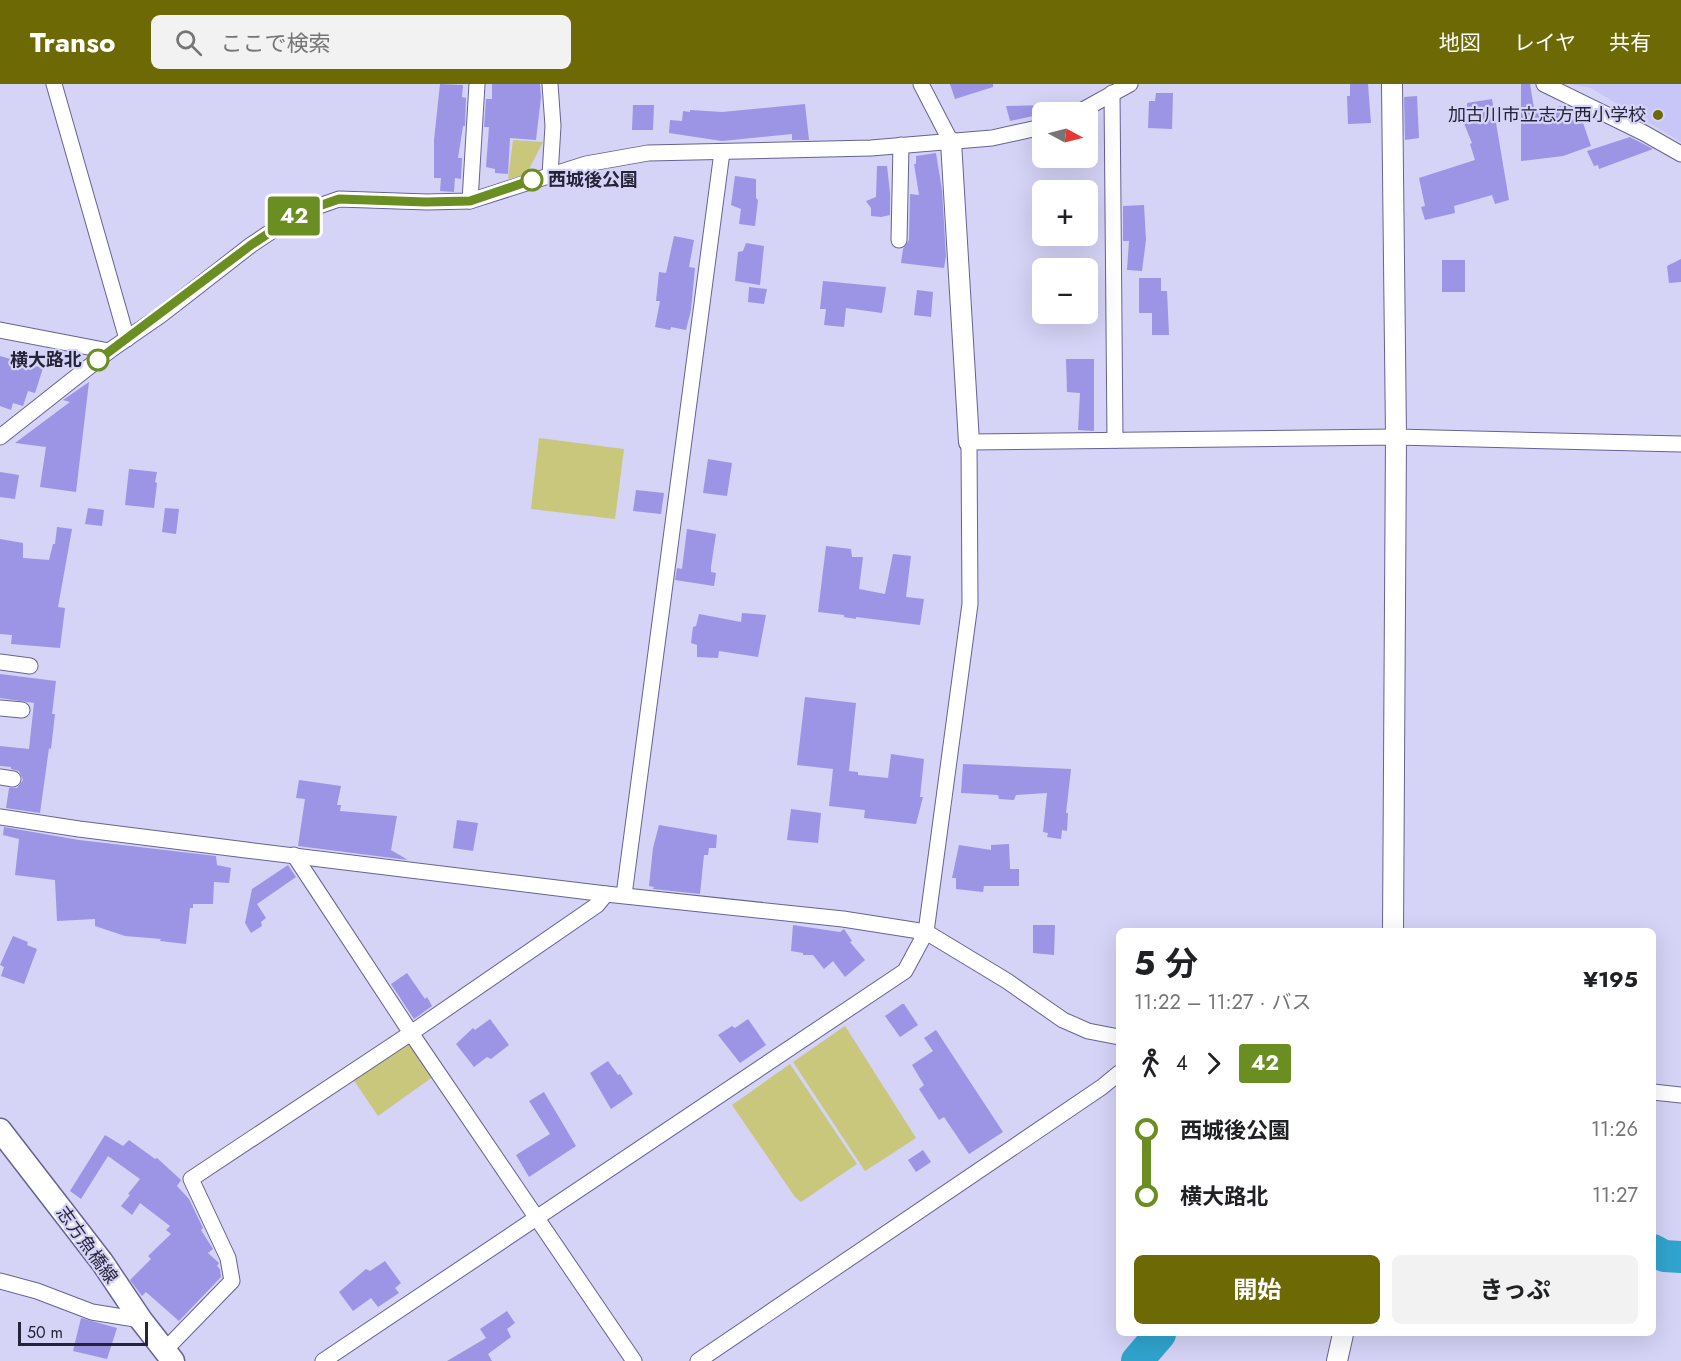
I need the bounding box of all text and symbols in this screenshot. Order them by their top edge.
search box [151,15,571,69]
text: Transo [30,22,115,63]
icon: search [172,26,205,59]
text: ここで検索 [220,27,330,59]
text: 地図 [1439,28,1481,58]
text: レイヤ [1514,28,1576,58]
text: 共有 [1609,28,1651,58]
north arrow [1032,102,1098,168]
map controls [1032,102,1098,324]
place label: 加古川市立志方西小学校 [1448,102,1646,128]
marker: 加古川市立志方西小学校 [1651,108,1665,122]
place label: 西城後公園 [548,167,638,193]
marker: 西城後公園 [521,169,543,191]
button: + [1032,180,1098,246]
line badge: 42 [267,196,321,236]
text: 42 [280,201,308,231]
button: − [1032,258,1098,324]
place label: 横大路北 [10,347,82,373]
marker: 横大路北 [87,349,109,371]
text: 5 分 [1134,940,1198,987]
text: ¥195 [1583,963,1638,995]
text: 11:22 – 11:27 · バス [1134,988,1311,1017]
icon: walk [1134,1047,1167,1080]
icon: forward [1197,1047,1230,1080]
text: 42 [1251,1048,1279,1078]
text: 4 [1176,1049,1188,1078]
text: 西城後公園 [1180,1114,1290,1146]
text: 11:26 [1591,1115,1638,1144]
text: 横大路北 [1180,1180,1268,1212]
text: 11:27 [1592,1181,1638,1210]
street label: 志方魚橋線 [50,1201,124,1289]
button: 開始 [1134,1255,1380,1324]
button: きっぷ [1392,1255,1638,1324]
scale bar [18,1319,148,1346]
text: 50 m [27,1321,63,1344]

